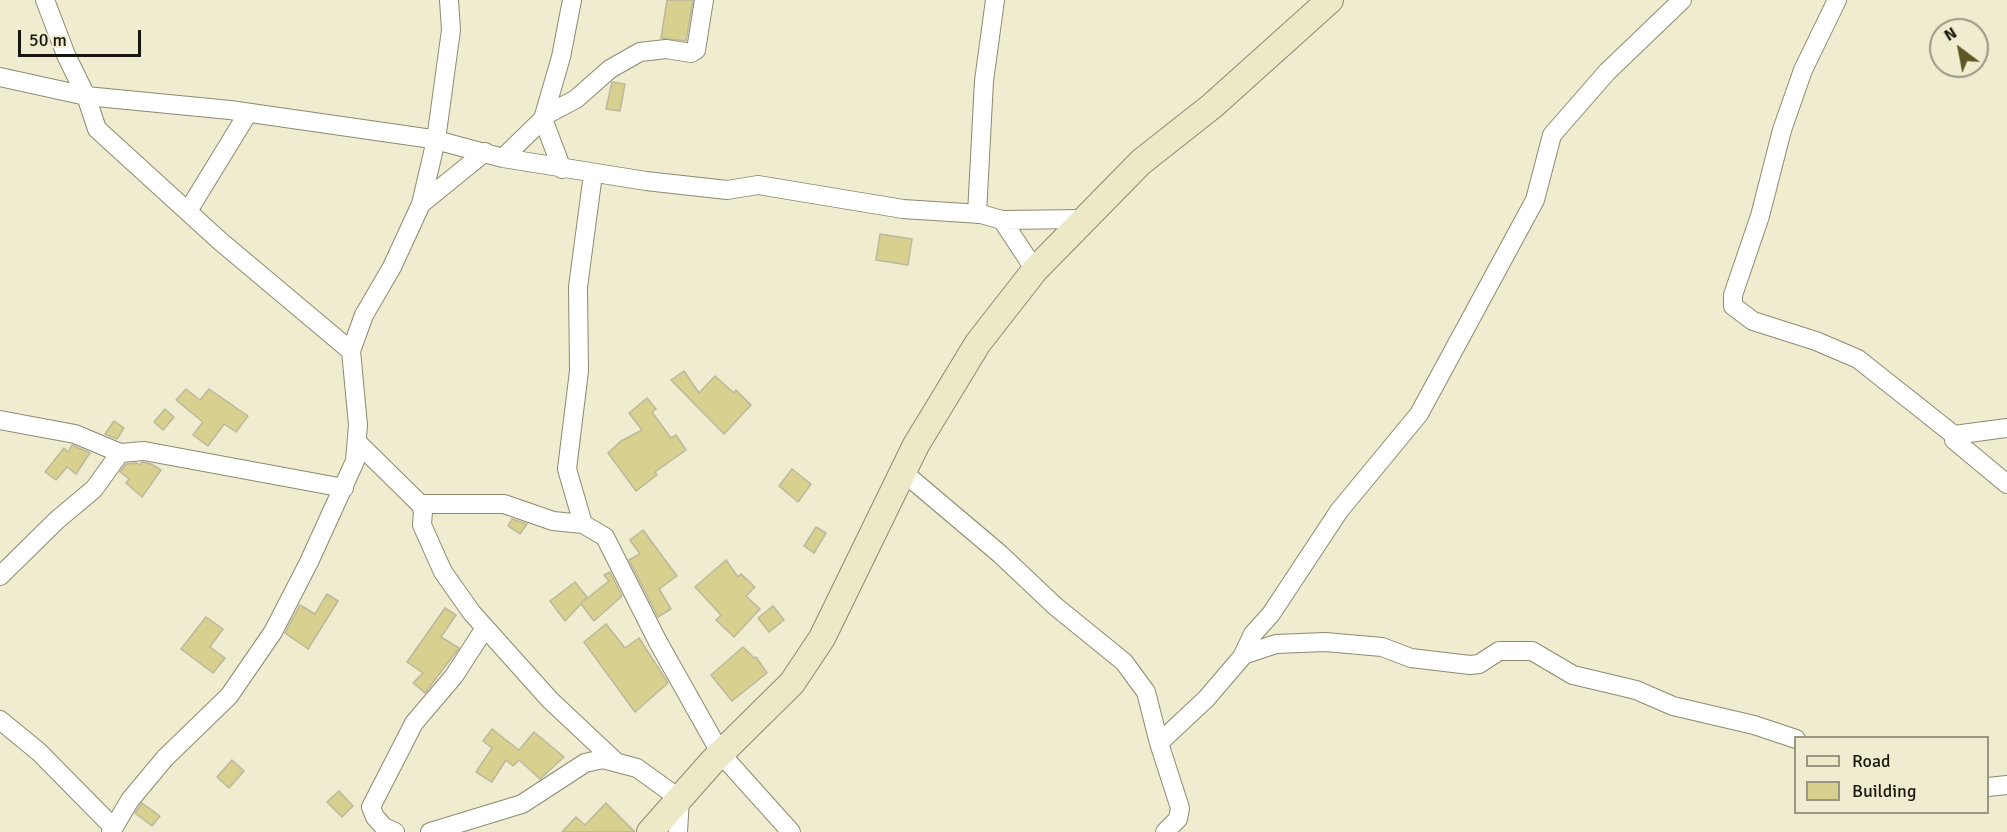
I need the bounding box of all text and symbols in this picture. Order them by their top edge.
scale bar [21,18,144,56]
north arrow [1929,18,1989,78]
text: N [1940,23,1961,46]
text: 50 m [29,29,67,51]
legend [1794,736,1989,814]
text: Road [1852,750,1891,772]
text: Building [1852,780,1916,802]

